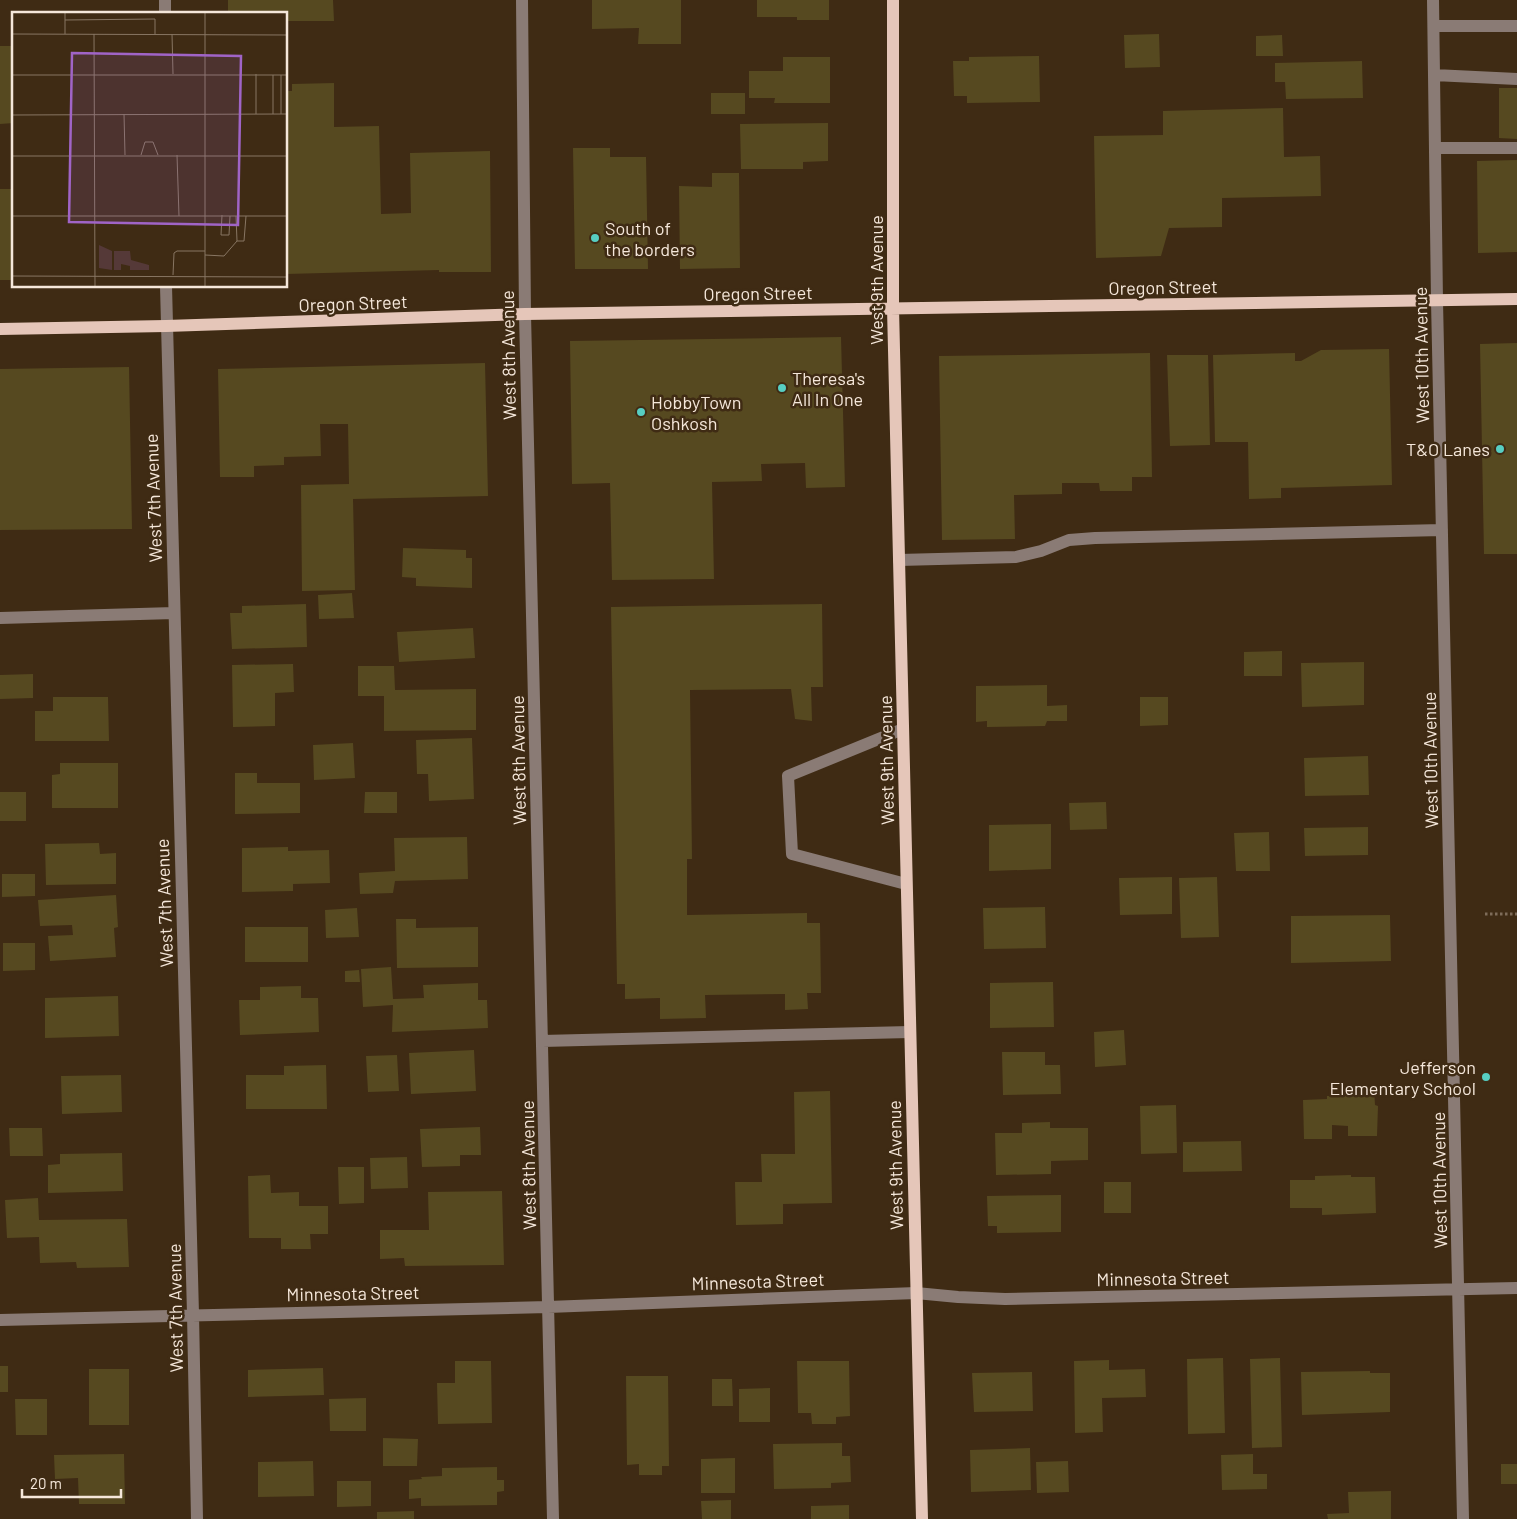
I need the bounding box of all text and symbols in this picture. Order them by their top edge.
inset map [12,12,288,288]
street label: West 9th Avenue [865,215,887,345]
place label: South of the borders [605,217,695,260]
marker: South of the borders [589,232,601,244]
street label: Oregon Street [1108,275,1218,299]
street label: Oregon Street [703,281,813,305]
street label: West 10th Avenue [1409,286,1433,424]
street label: Oregon Street [298,290,408,316]
street label: West 8th Avenue [496,290,520,420]
place label: Theresa's All In One [792,367,865,410]
marker: Theresa's All In One [776,382,788,394]
place label: HobbyTown Oshkosh [651,391,741,434]
marker: HobbyTown Oshkosh [635,406,647,418]
street label: West 7th Avenue [140,433,166,563]
place label: T&O Lanes [1406,438,1490,460]
marker: T&O Lanes [1494,443,1506,455]
street label: West 10th Avenue [1418,691,1442,829]
street label: West 8th Avenue [506,695,530,825]
street label: West 9th Avenue [874,695,898,825]
street label: West 7th Avenue [151,838,177,968]
place label: Jefferson Elementary School [1329,1056,1476,1099]
marker: Jefferson Elementary School [1480,1071,1492,1083]
street label: West 8th Avenue [516,1100,540,1230]
street label: West 9th Avenue [883,1100,907,1230]
street label: West 10th Avenue [1427,1111,1451,1249]
street label: West 7th Avenue [163,1243,187,1373]
street label: Minnesota Street [1096,1266,1230,1290]
street label: Minnesota Street [691,1268,825,1294]
street label: Minnesota Street [286,1281,420,1305]
scale bar [22,1466,121,1498]
text: 20 m [30,1474,62,1492]

